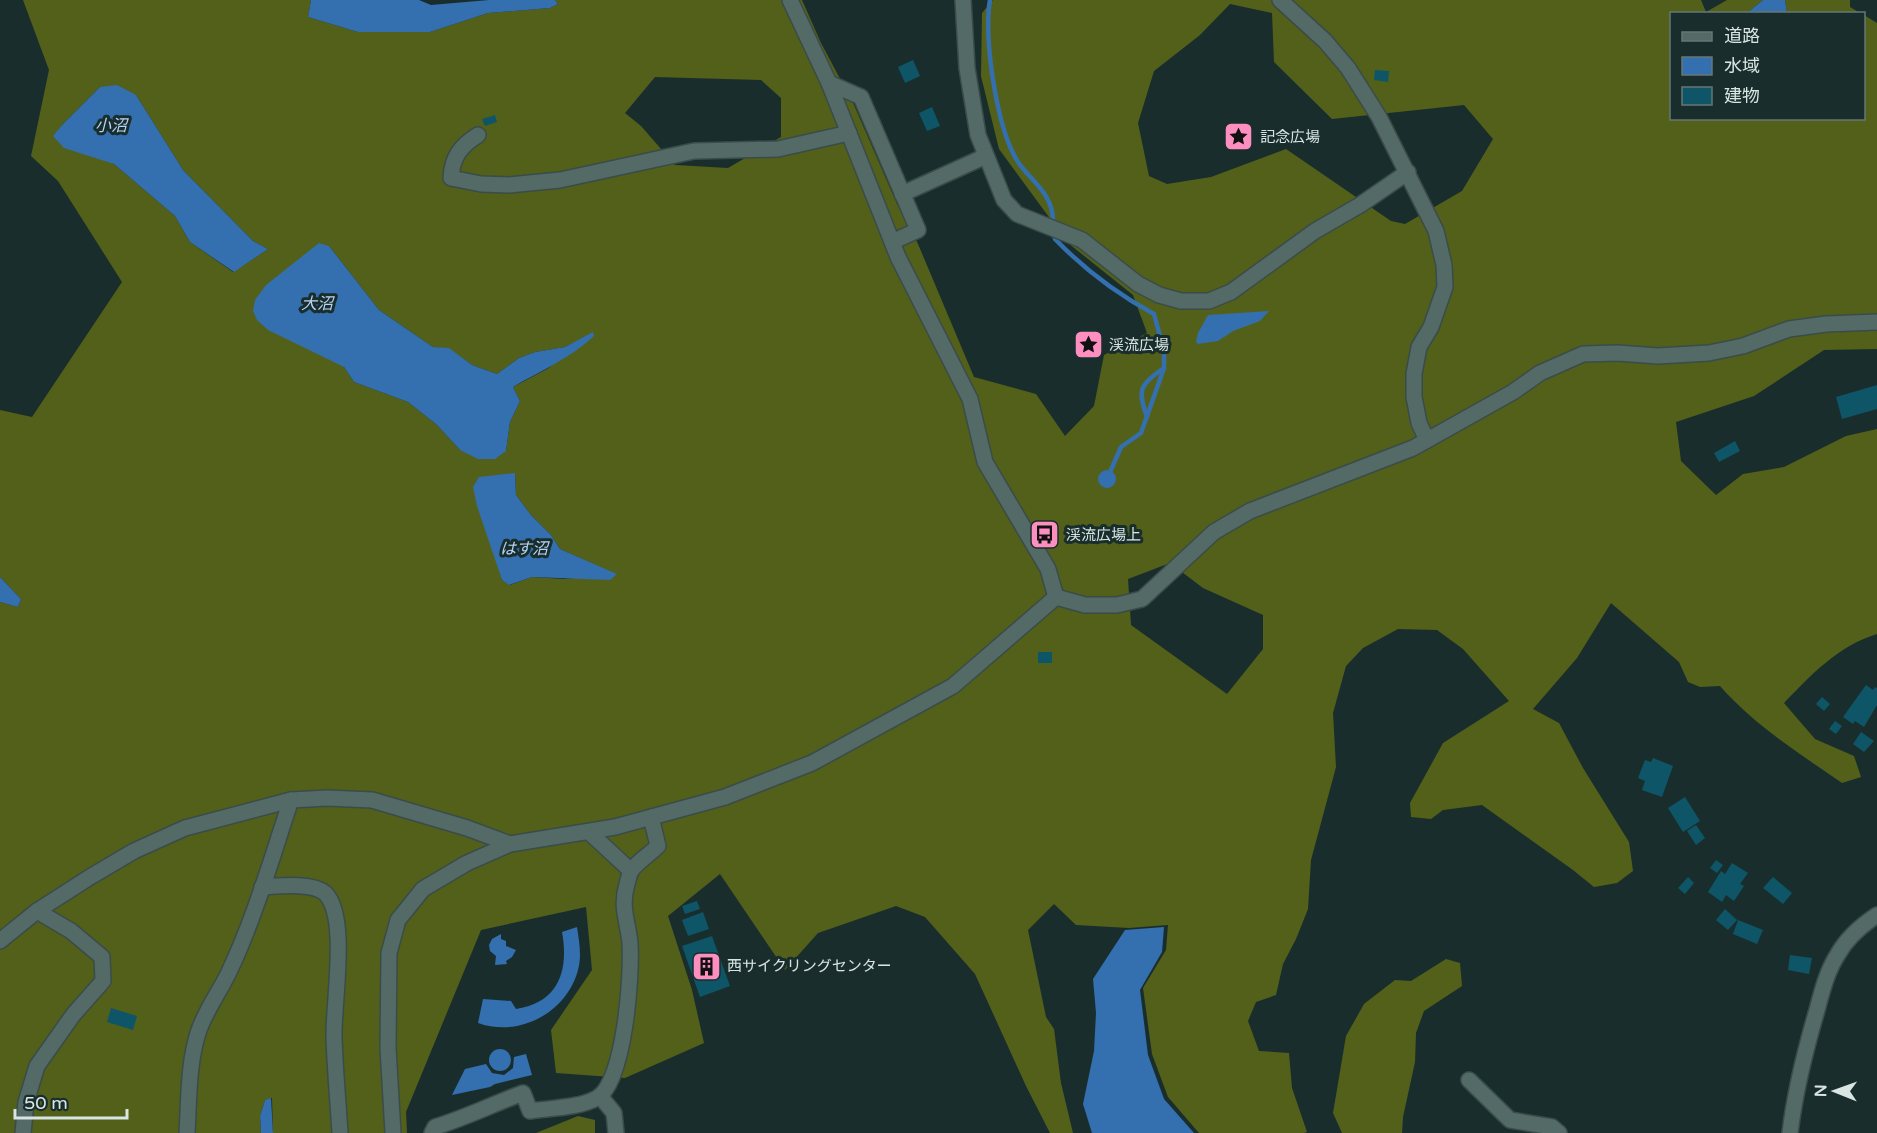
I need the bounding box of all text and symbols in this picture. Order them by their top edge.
legend [1670,12,1865,120]
text: 道路 [1724,25,1760,47]
text: 水域 [1724,55,1760,77]
text: 建物 [1724,85,1760,107]
water label: 小沼 [95,116,129,136]
place icon: 記念広場 [1223,121,1255,153]
place label: 記念広場 [1260,128,1320,146]
water label: 大沼 [301,294,335,314]
place icon: 渓流広場 [1072,329,1104,361]
place label: 渓流広場 [1109,336,1169,354]
bus stop icon: 渓流広場上 [1029,519,1061,551]
place label: 渓流広場上 [1066,526,1141,544]
water label: はす沼 [500,539,550,559]
building icon: 西サイクリングセンター [690,950,722,982]
place label: 西サイクリングセンター [727,957,892,975]
north arrow [1805,1061,1865,1121]
scale bar [15,1082,128,1120]
text: N [1811,1084,1831,1097]
text: 50 m [24,1092,68,1114]

